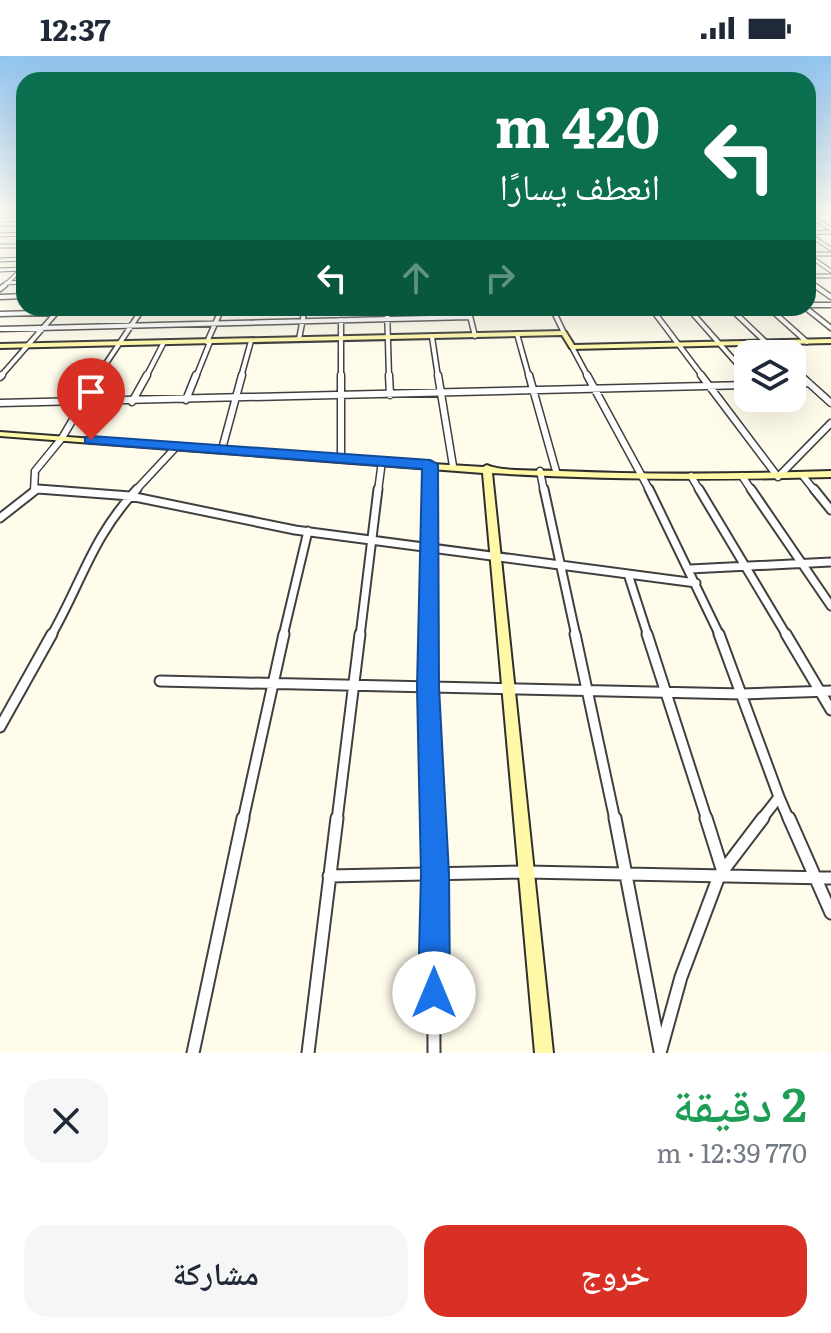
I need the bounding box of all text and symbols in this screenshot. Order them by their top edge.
text: 12:37 [40,6,111,50]
text: 420 m [495,82,660,165]
icon: left [688,104,792,208]
text: انعطف يسارًا [500,158,660,211]
icon: left [310,256,354,300]
icon: ahead [394,256,438,300]
icon: right [478,256,522,300]
map controls [734,340,806,412]
button: layers [734,340,806,412]
pin [57,358,125,440]
icon: arrive [69,370,113,414]
position arrow [392,951,476,1035]
text: 2 دقيقة [672,1066,807,1137]
button: close [24,1079,108,1163]
text: 770 m · 12:39 [656,1132,807,1171]
button: مشاركة [24,1225,408,1317]
button: خروج [424,1225,807,1317]

